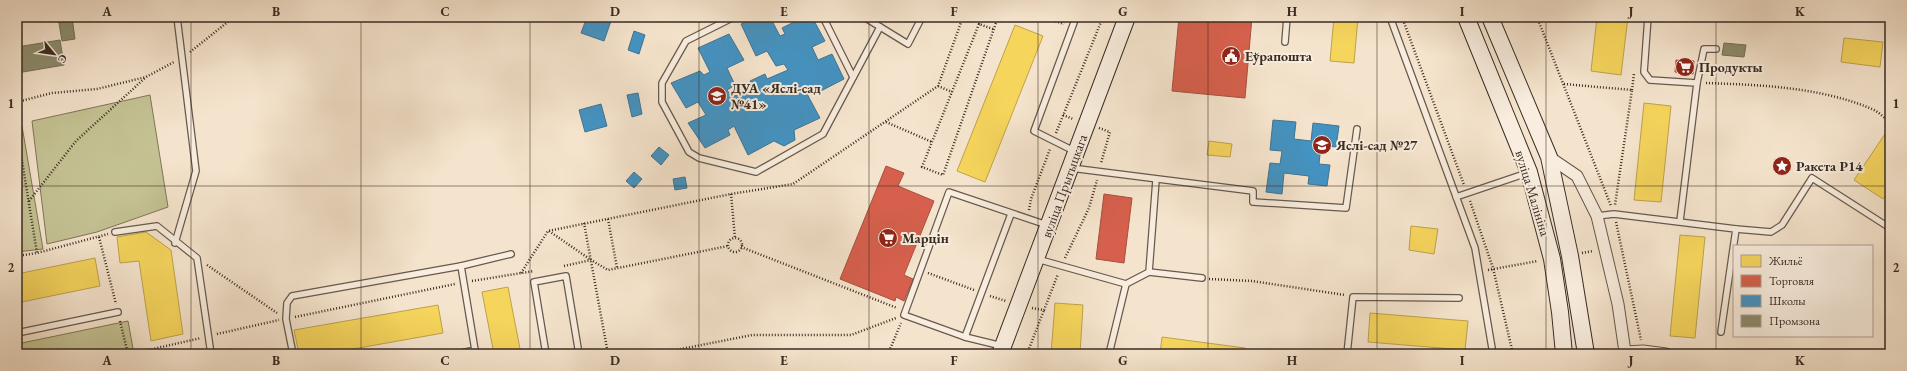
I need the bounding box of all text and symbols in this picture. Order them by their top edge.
text: A [101,3,112,20]
text: B [272,3,280,20]
text: C [440,3,450,20]
text: D [610,3,620,20]
text: E [780,3,788,20]
text: F [950,3,958,20]
text: G [1118,3,1128,20]
text: H [1287,3,1298,20]
text: I [1460,3,1465,20]
text: J [1627,3,1634,20]
text: K [1795,3,1806,20]
north arrow [34,34,74,74]
public building icon: Еўрапошта [1220,45,1242,67]
place label: Еўрапошта [1245,47,1313,65]
text: С [55,52,71,66]
supermarket icon: Продукты [1674,56,1696,78]
place label: Продукты [1699,58,1763,76]
place label: ДУА «Яслі-сад №41» [731,79,821,113]
school or university icon: ДУА «Яслі-сад №41» [706,85,728,107]
text: 1 [8,95,15,112]
text: 1 [1893,95,1900,112]
street label: вуліца Прытыцкага [1037,131,1091,240]
school or university icon: Яслі-сад №27 [1311,134,1333,156]
place label: Яслі-сад №27 [1335,136,1418,154]
street label: вуліца Малініна [1511,148,1555,239]
place icon: Ракета Р14 [1771,155,1793,177]
place label: Ракета Р14 [1796,157,1863,175]
supermarket icon: Марцін [877,227,899,249]
place label: Марцін [902,229,949,247]
legend [1733,245,1873,337]
text: Жильё [1768,253,1803,269]
text: 2 [8,259,15,276]
text: 2 [1893,259,1900,276]
text: Торговля [1769,273,1815,289]
text: Школы [1769,293,1806,309]
text: Промзона [1769,313,1820,329]
text: A [101,352,112,369]
text: B [272,352,280,369]
text: C [440,352,450,369]
text: D [610,352,620,369]
text: E [780,352,788,369]
text: F [950,352,958,369]
text: G [1118,352,1128,369]
text: H [1287,352,1298,369]
text: I [1460,352,1465,369]
text: J [1627,352,1634,369]
text: K [1795,352,1806,369]

